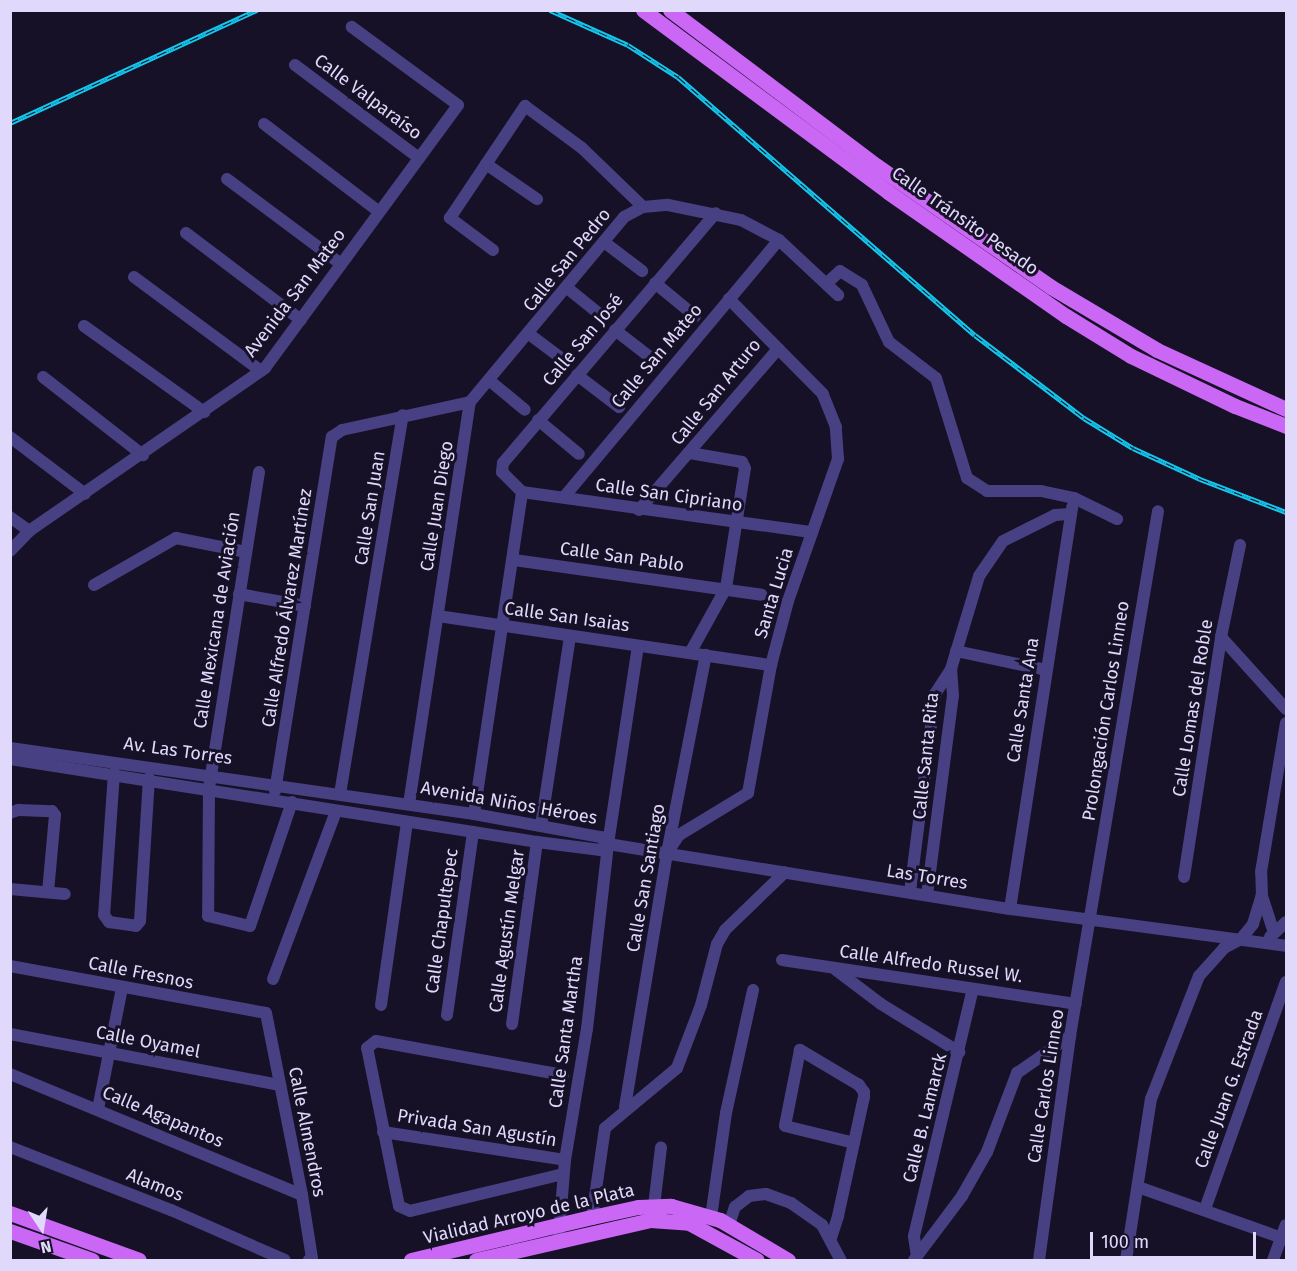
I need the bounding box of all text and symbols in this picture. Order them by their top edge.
street label: Calle Valparaíso [310,50,426,144]
street label: Calle Tránsito Pesado [888,162,1042,280]
street label: Calle San Pedro [519,204,615,316]
street label: Avenida San Mateo [240,225,350,361]
street label: Calle San José [538,290,628,390]
street label: Calle San Mateo [607,299,707,413]
street label: Calle San Arturo [667,334,765,450]
street label: Calle Juan Diego [416,439,458,573]
street label: Calle San Juan [350,449,390,567]
street label: Calle San Cipriano [594,474,744,516]
street label: Calle Alfredo Álvarez Martínez [257,487,317,729]
street label: Calle Mexicana de Aviación [189,510,245,730]
street label: Calle San Pablo [559,538,685,576]
street label: Santa Lucia [750,545,798,641]
street label: Calle San Isaias [503,598,631,636]
street label: Prolongación Carlos Linneo [1078,599,1134,823]
street label: Calle Lomas del Roble [1168,618,1218,798]
street label: Calle Santa Ana [1002,636,1044,764]
street label: Calle Santa Rita [909,691,943,821]
street label: Av. Las Torres [122,733,234,769]
street label: Avenida Niños Héroes [419,777,599,829]
street label: Calle San Santiago [622,802,670,954]
street label: Calle Chapultepec [421,847,463,995]
street label: Calle Agustín Melgar [485,848,529,1014]
street label: Las Torres [885,860,969,894]
street label: Calle Alfredo Russel W. [838,940,1024,988]
street label: Calle Fresnos [86,952,196,994]
street label: Calle Santa Martha [545,955,587,1109]
street label: Calle Juan G. Estrada [1190,1007,1268,1171]
street label: Calle Carlos Linneo [1023,1008,1069,1164]
street label: Calle Oyamel [94,1021,202,1063]
street label: Calle B. Lamarck [898,1051,952,1185]
street label: Calle Almendros [284,1065,330,1199]
street label: Calle Agapantos [99,1082,227,1152]
street label: Privada San Agustín [396,1105,558,1151]
street label: Alamos [123,1164,187,1206]
street label: Vialidad Arroyo de la Plata [421,1179,637,1249]
north arrow [12,1199,72,1259]
scale bar [1093,1220,1260,1258]
text: 100 m [1101,1231,1149,1253]
text: N [39,1237,53,1257]

